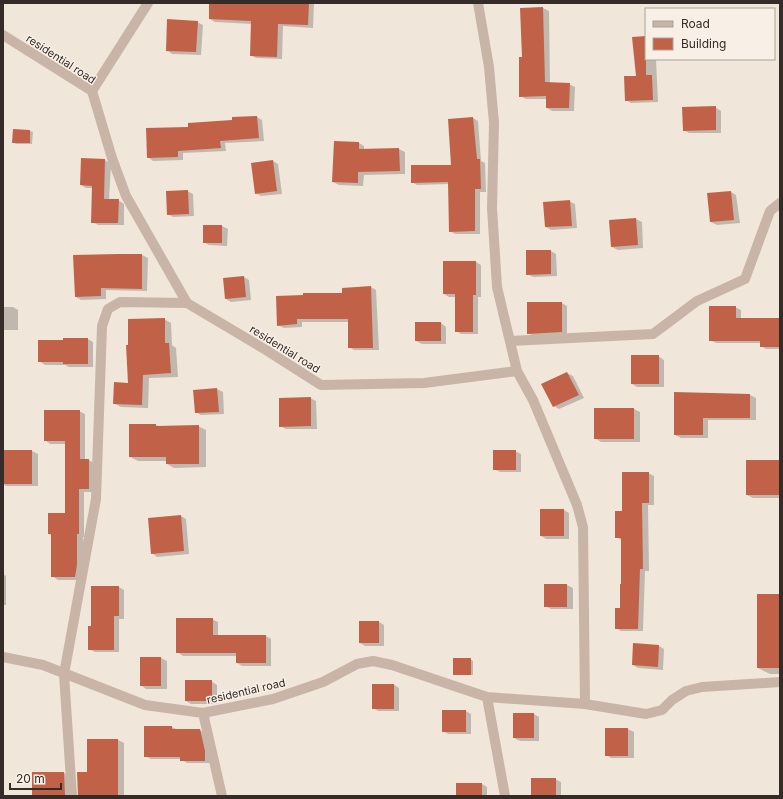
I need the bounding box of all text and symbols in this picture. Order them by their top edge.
legend [645,8,775,60]
text: Road [681,16,710,31]
street label: residential road [24,31,98,87]
text: Building [681,36,726,51]
street label: residential road [247,322,323,376]
street label: residential road [205,675,287,707]
scale bar [10,765,61,791]
text: 20 m [16,771,45,786]

